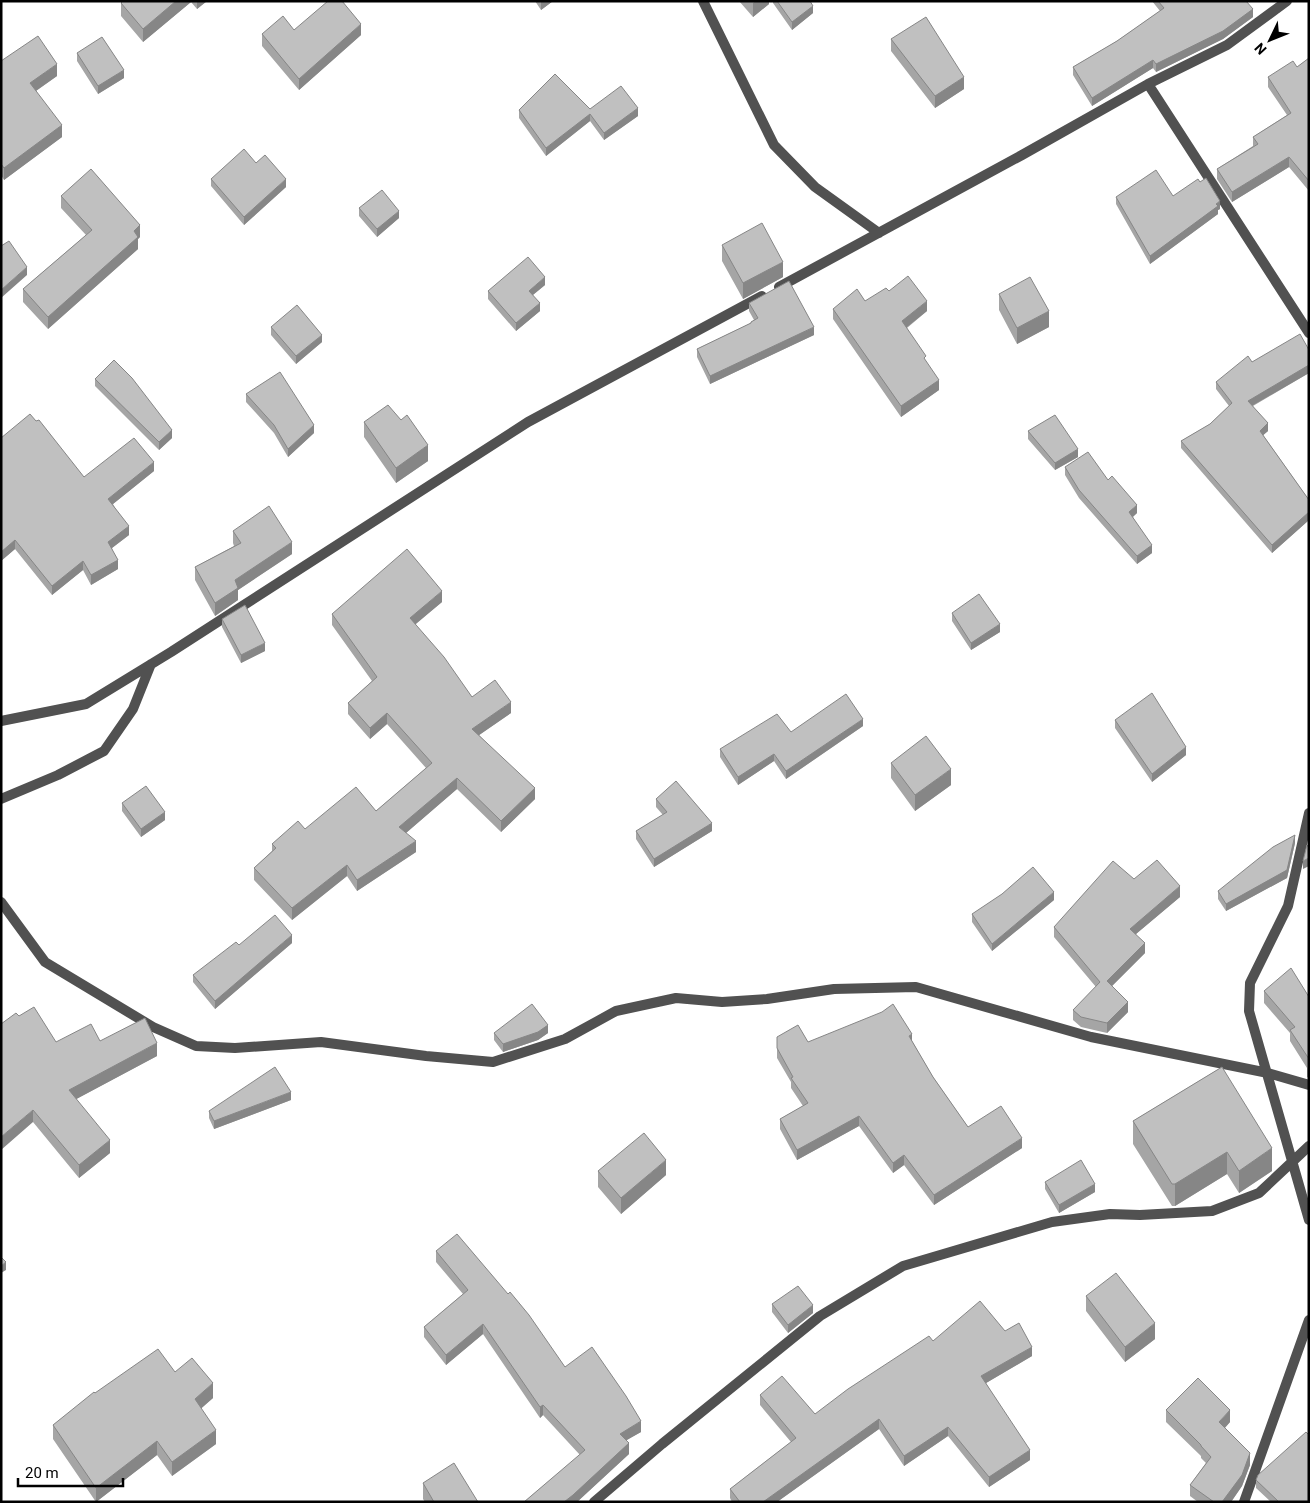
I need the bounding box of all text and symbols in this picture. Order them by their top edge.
north arrow [1245,15,1295,65]
text: N [1251,40,1270,58]
scale bar [18,1456,122,1488]
text: 20 m [25,1464,59,1482]

